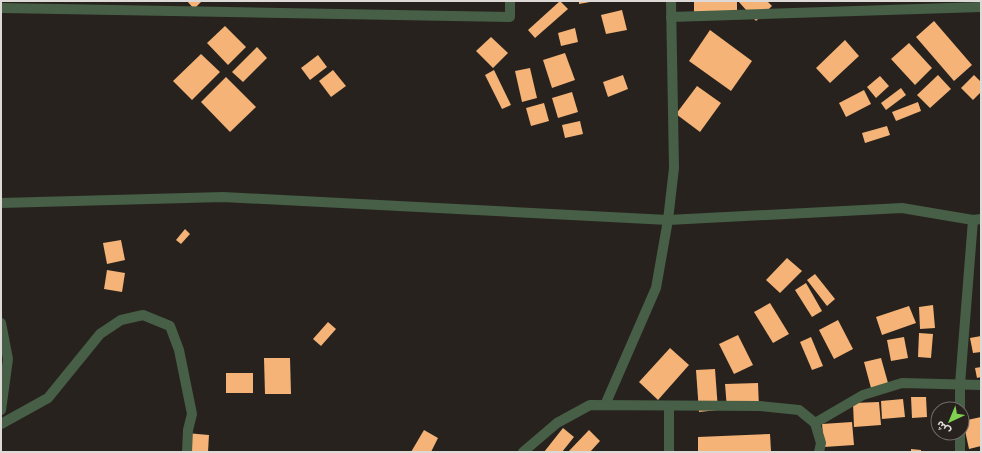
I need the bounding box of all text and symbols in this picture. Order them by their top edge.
north arrow [930,401,970,441]
text: ش [933,417,954,438]

